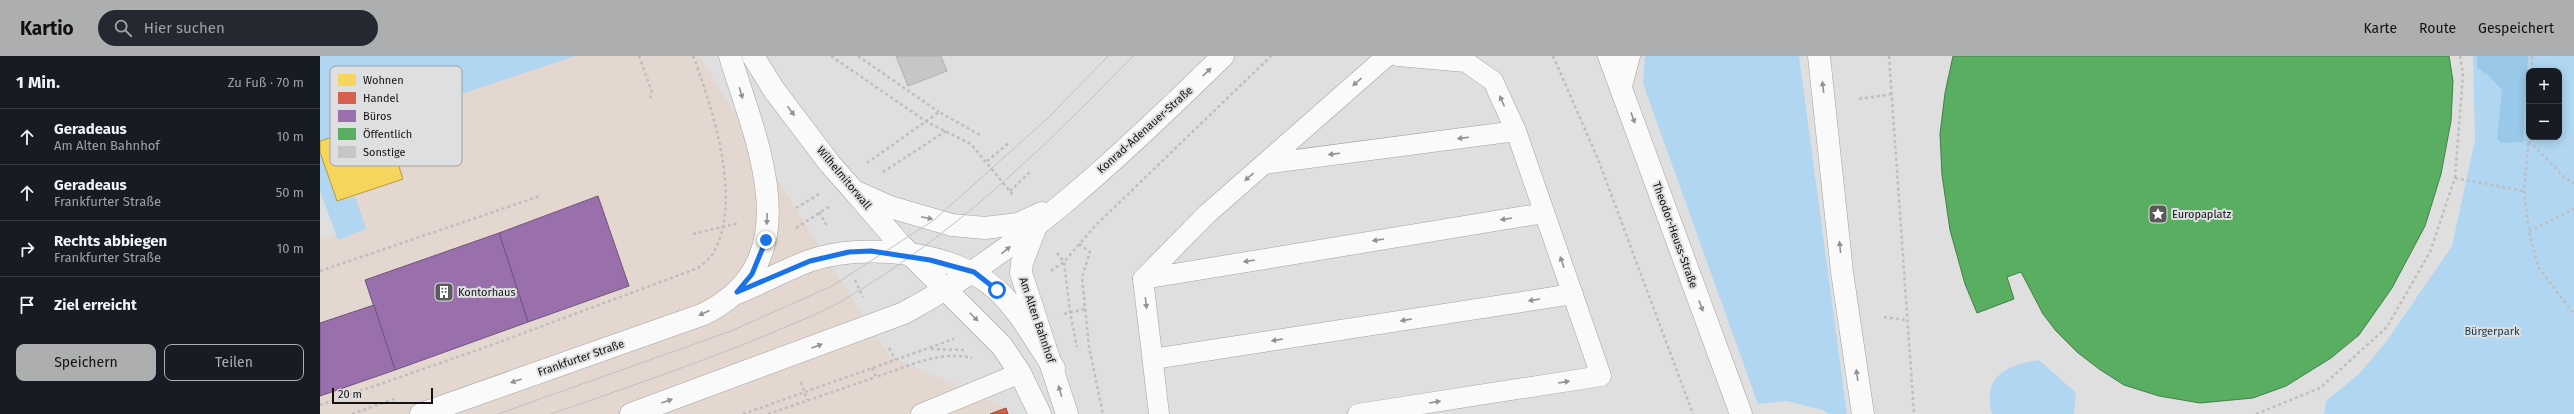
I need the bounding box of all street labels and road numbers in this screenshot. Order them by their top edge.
street label: Konrad-Adenauer-Straße [1095,84,1195,176]
street label: Wilhelmitorwall [814,144,874,212]
street label: Theodor-Heuss-Straße [1650,180,1700,290]
street label: Am Alten Bahnhof [1016,276,1058,366]
street label: Frankfurter Straße [536,337,626,379]

